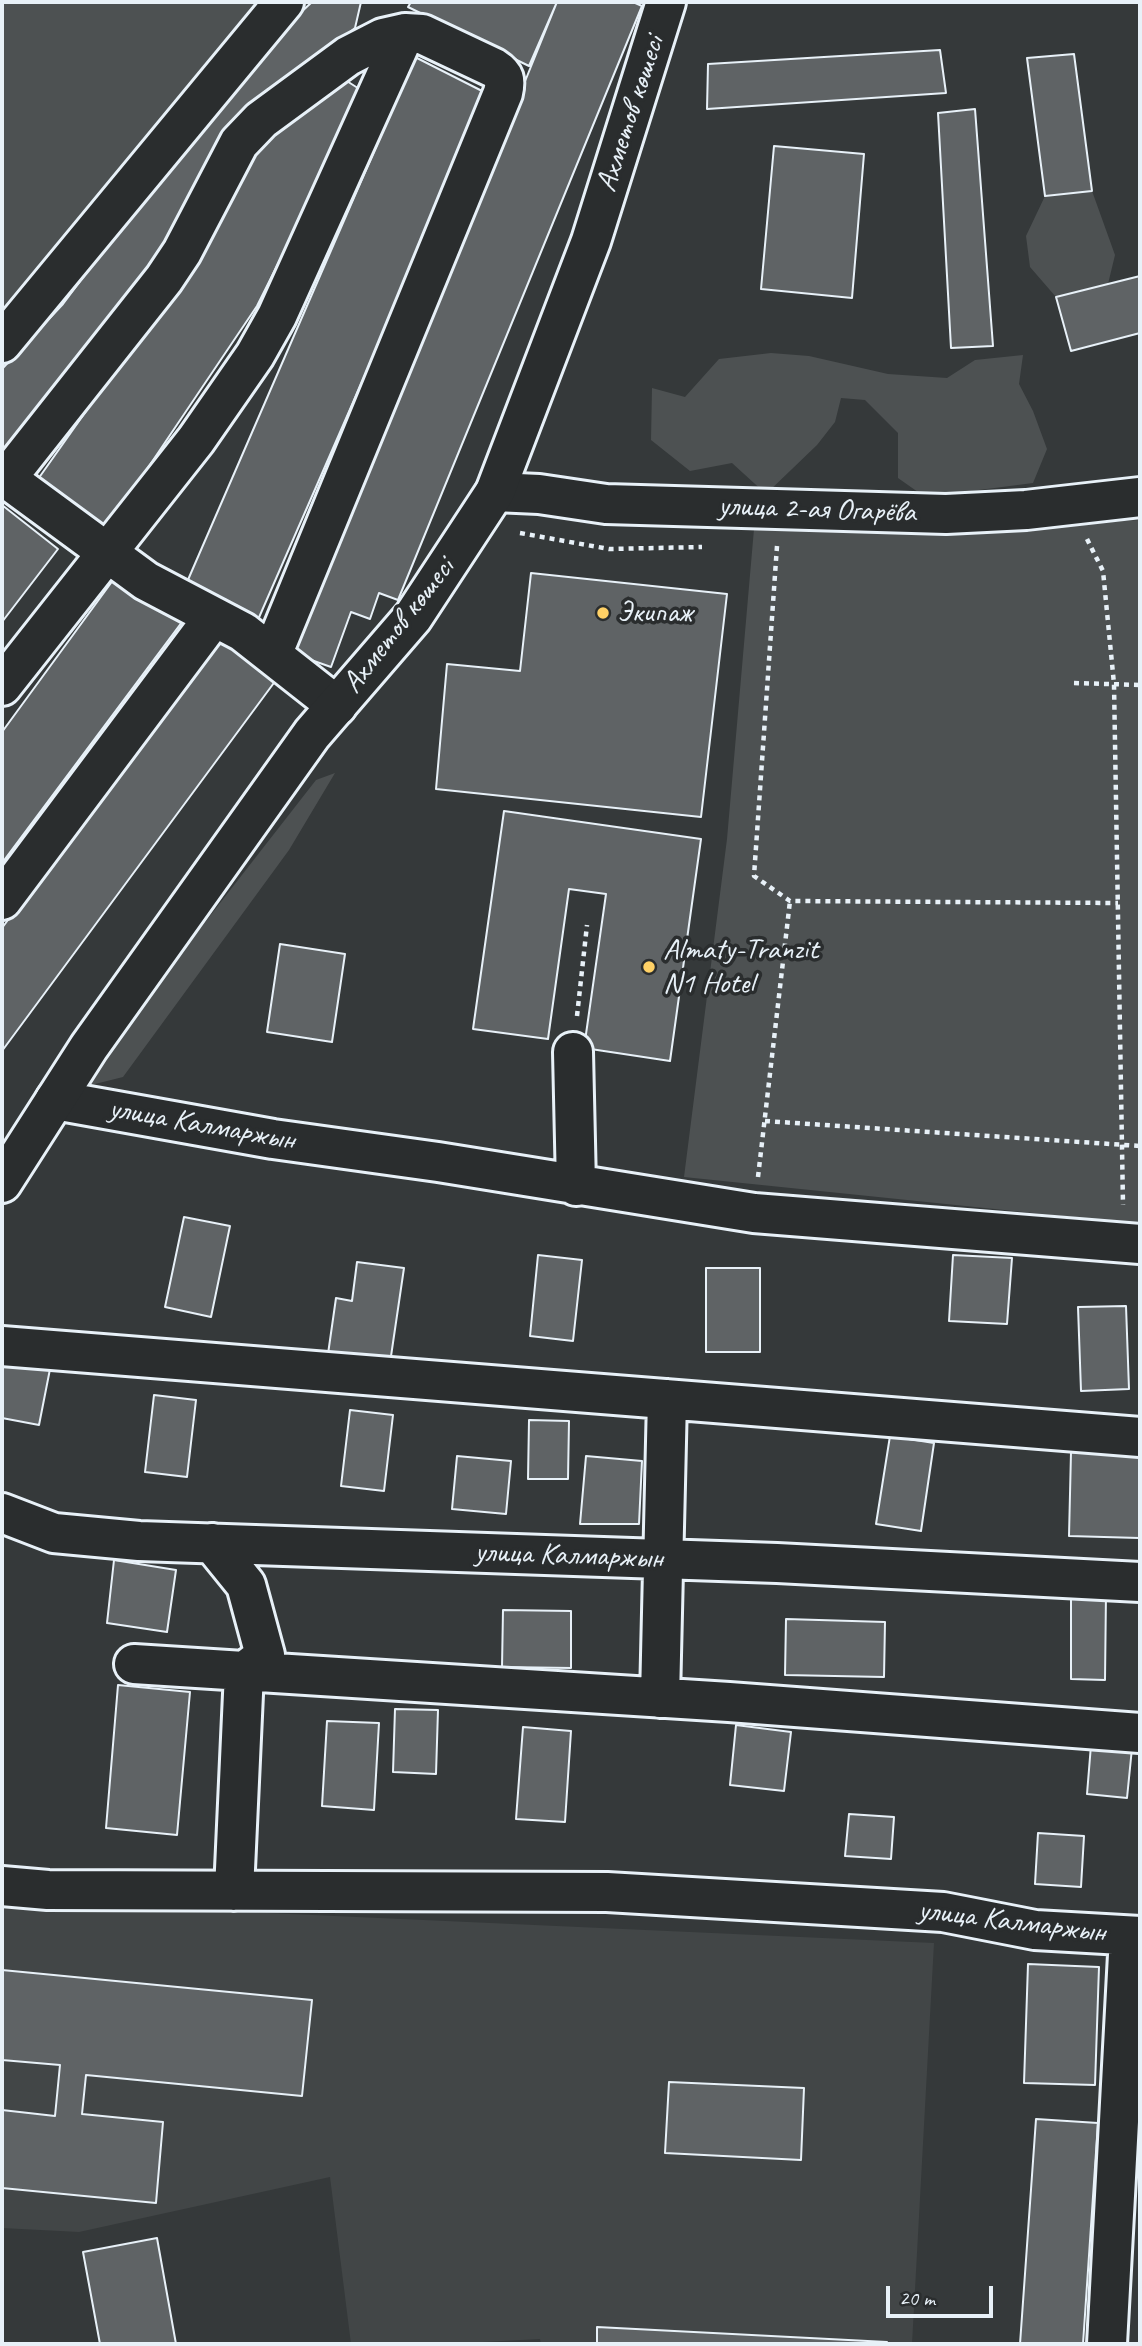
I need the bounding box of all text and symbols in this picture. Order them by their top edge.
street label: Ахметов көшесі [589,32,673,196]
street label: улица 2-ая Огарёва [718,489,916,531]
street label: Ахметов көшесі [335,551,463,701]
place label: Экипаж [617,595,692,631]
marker: Экипаж [595,605,611,621]
place label: Almaty-Tranzit N1 Hotel [663,932,818,1002]
marker: Almaty-Tranzit N1 Hotel [641,959,657,975]
street label: улица Калмаржын [106,1091,298,1159]
street label: улица Калмаржын [474,1535,664,1577]
street label: улица Калмаржын [916,1893,1108,1951]
scale bar [890,2272,997,2316]
text: 20 m [899,2285,935,2311]

